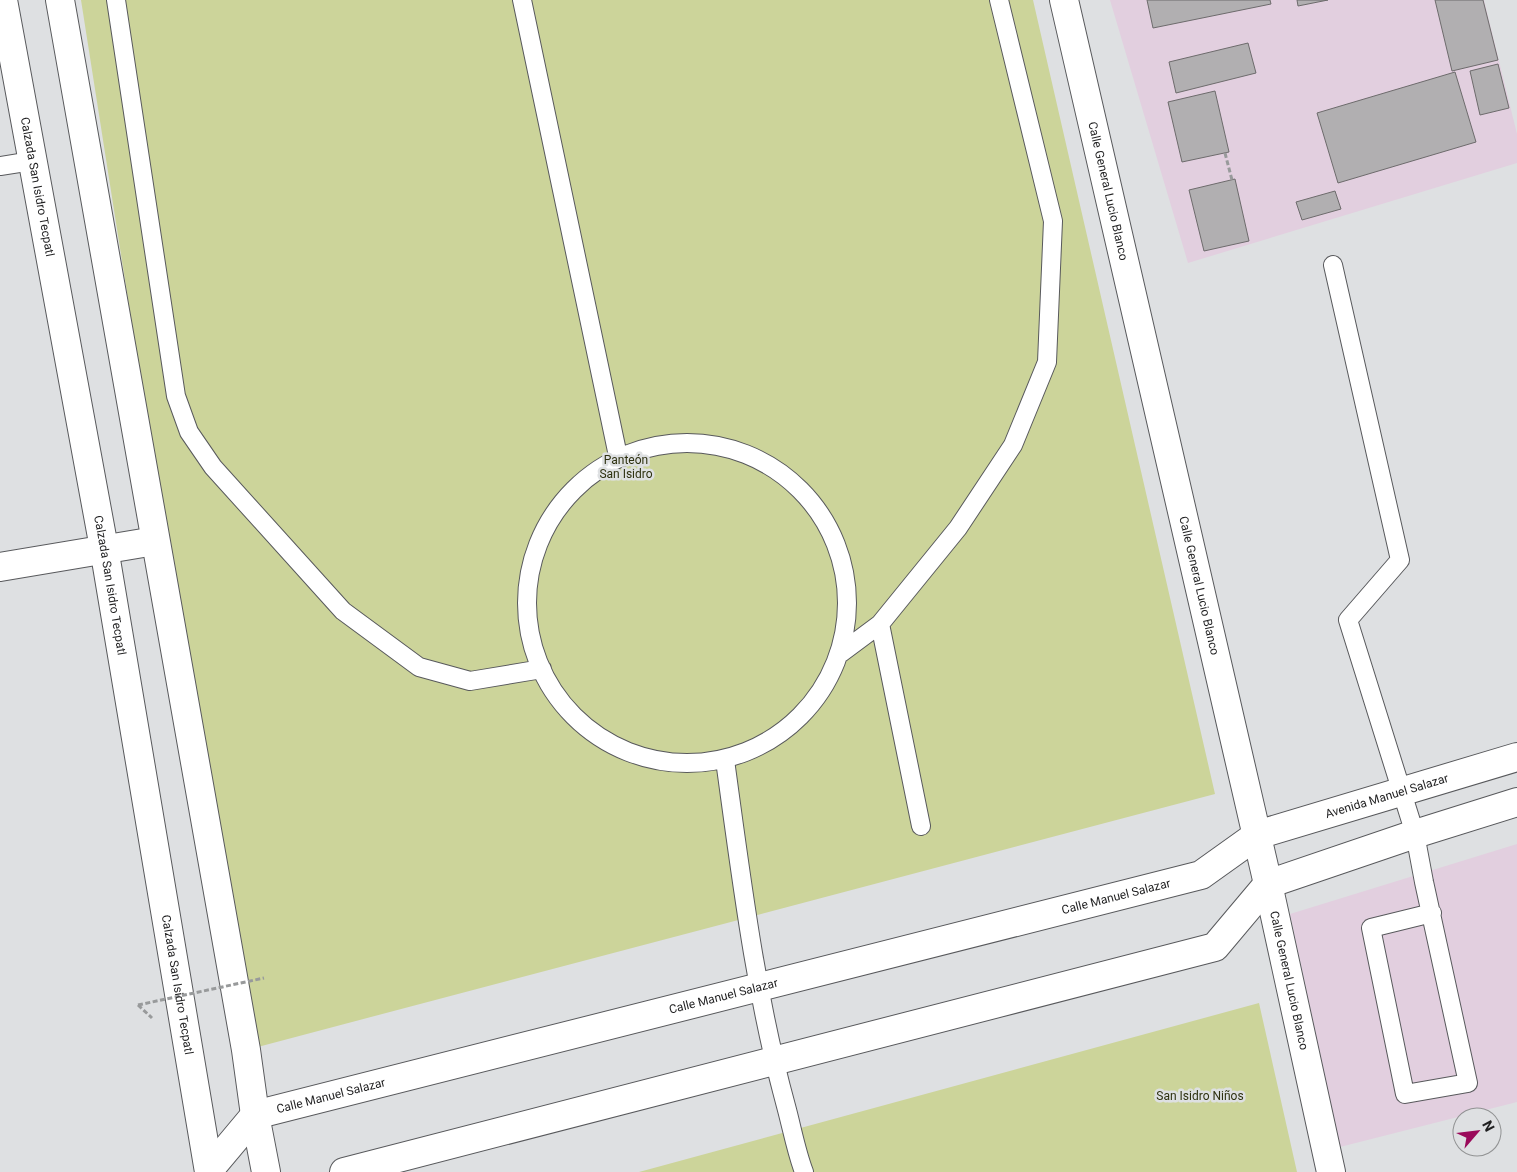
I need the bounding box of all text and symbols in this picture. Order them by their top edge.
street label: Calzada San Isidro Tecpatl [18,116,57,258]
street label: Calle General Lucio Blanco [1085,120,1131,262]
park label: Panteón San Isidro [599,453,653,481]
street label: Calzada San Isidro Tecpatl [91,514,129,656]
street label: Calle General Lucio Blanco [1176,515,1222,657]
street label: Avenida Manuel Salazar [1324,771,1450,821]
street label: Calle Manuel Salazar [1060,876,1172,917]
street label: Calle General Lucio Blanco [1267,910,1311,1051]
street label: Calzada San Isidro Tecpatl [159,914,196,1056]
street label: Calle Manuel Salazar [668,976,779,1017]
street label: Calle Manuel Salazar [275,1075,387,1116]
park label: San Isidro Niños [1156,1089,1244,1103]
north arrow [1452,1107,1502,1157]
text: N [1479,1118,1498,1134]

